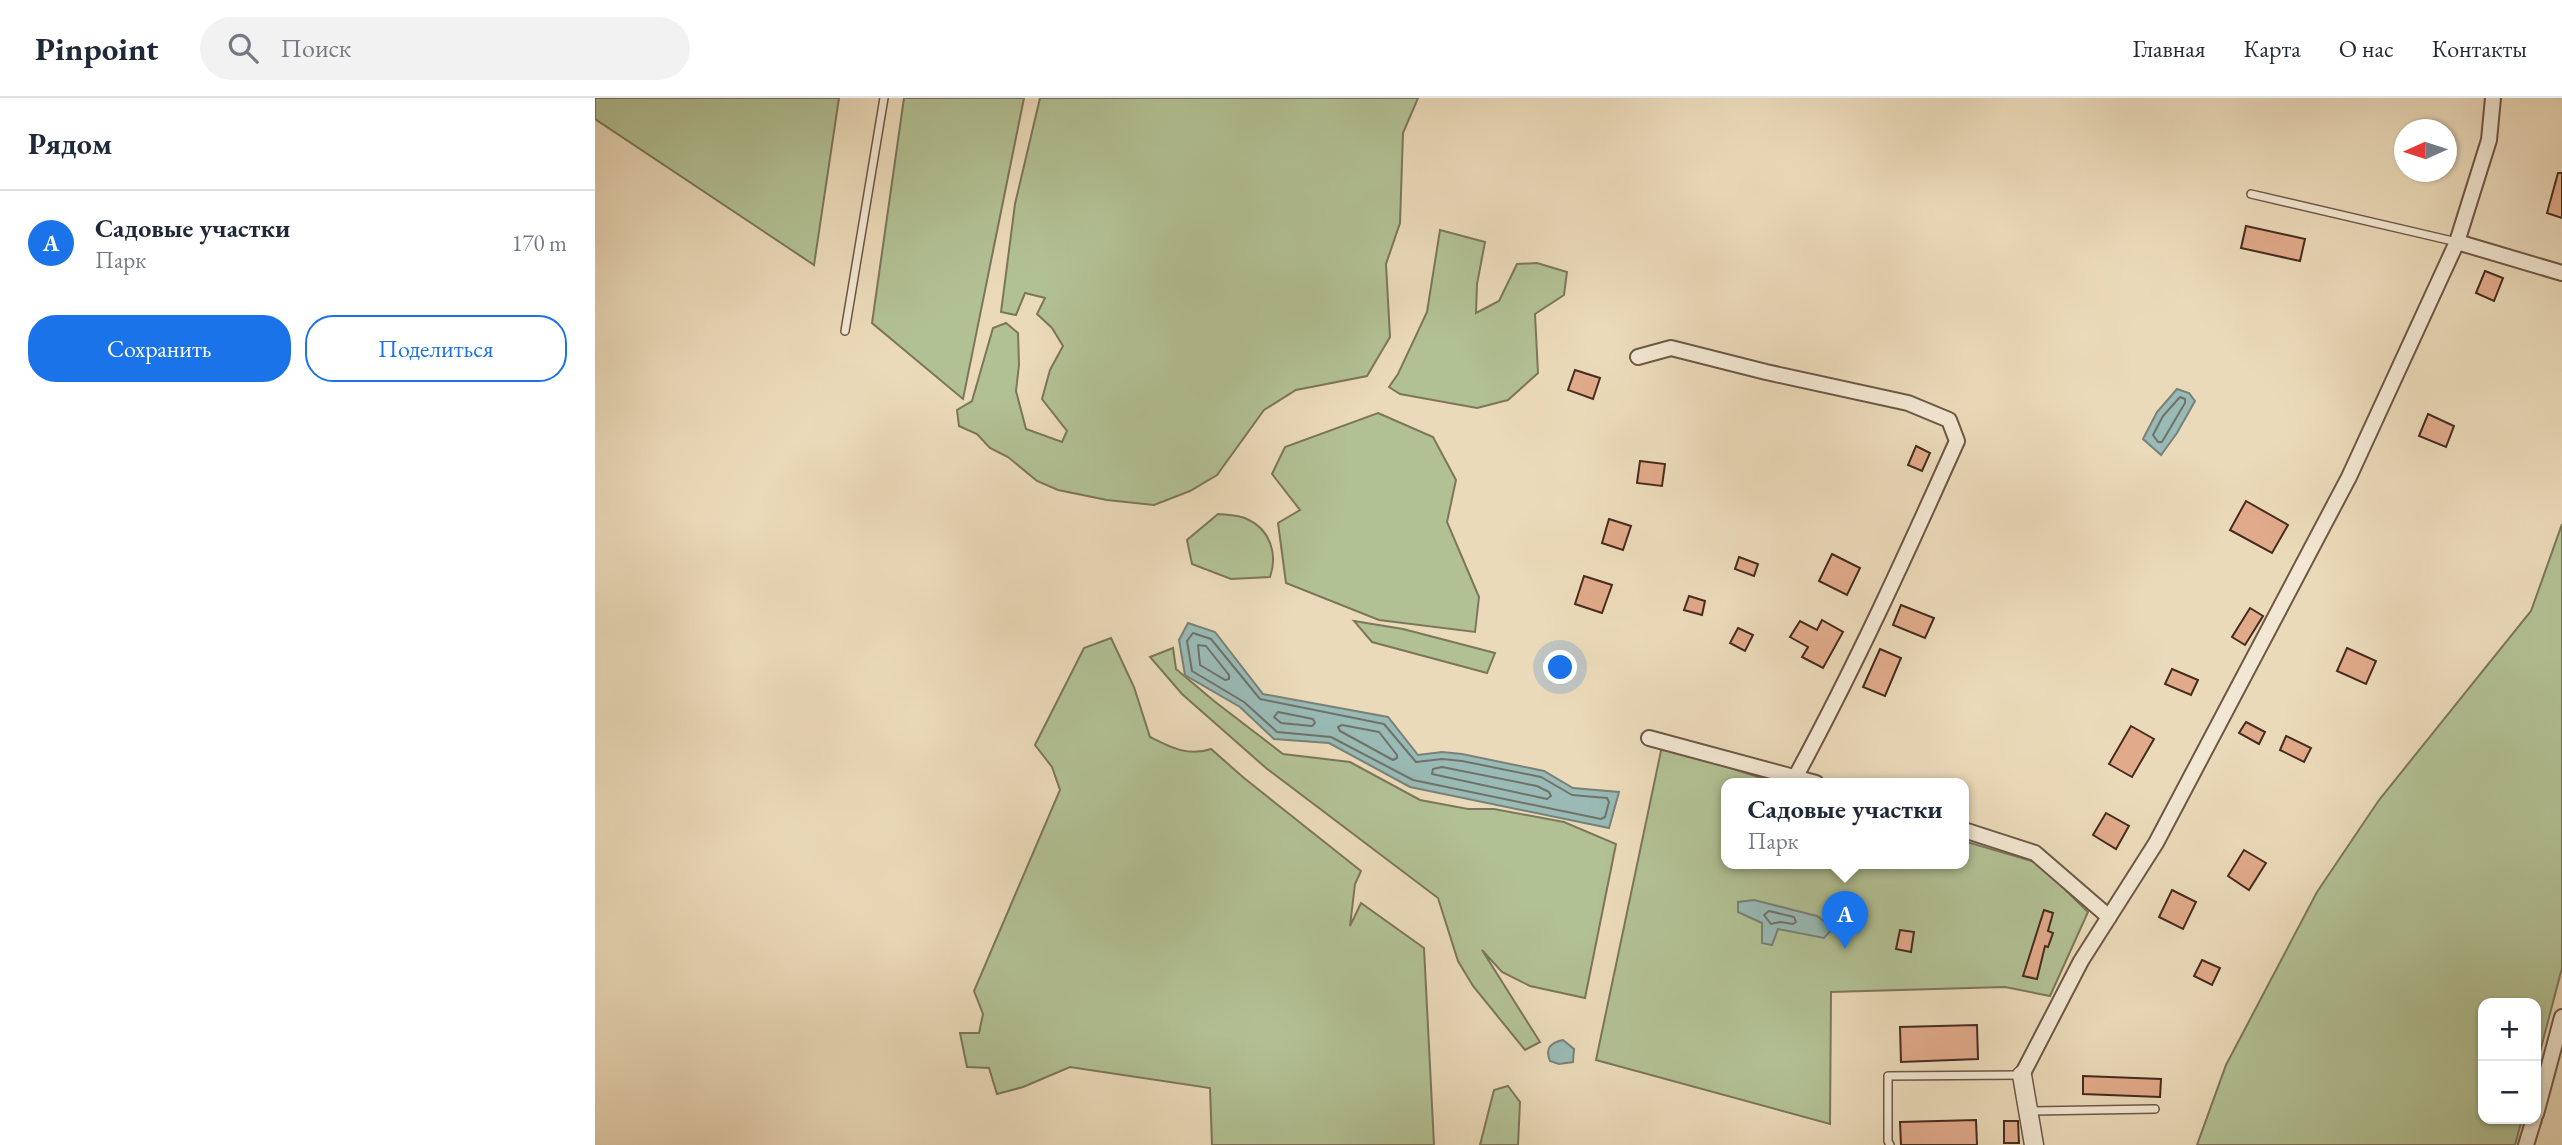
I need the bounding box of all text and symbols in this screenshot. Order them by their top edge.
search box [200,17,690,80]
text: Pinpoint [35,27,158,70]
icon: search [224,29,262,67]
text: Поиск [280,31,351,65]
text: Главная [2132,33,2206,64]
text: Карта [2244,33,2301,64]
text: О нас [2339,33,2394,64]
text: Контакты [2432,33,2527,64]
north arrow [2394,119,2457,182]
text: Рядом [28,124,112,163]
text: Садовые участки [95,211,290,245]
text: A [43,228,59,258]
text: 170 m [511,228,567,258]
text: Парк [95,245,146,275]
button: Сохранить [28,315,291,382]
button: Поделиться [305,315,567,382]
your location [1543,650,1577,684]
popup [1721,778,1969,869]
text: Садовые участки [1747,792,1943,826]
text: Парк [1747,826,1799,856]
pin: A [1822,891,1868,949]
map controls [2478,998,2541,1124]
button: + [2478,998,2541,1061]
button: − [2478,1061,2541,1124]

